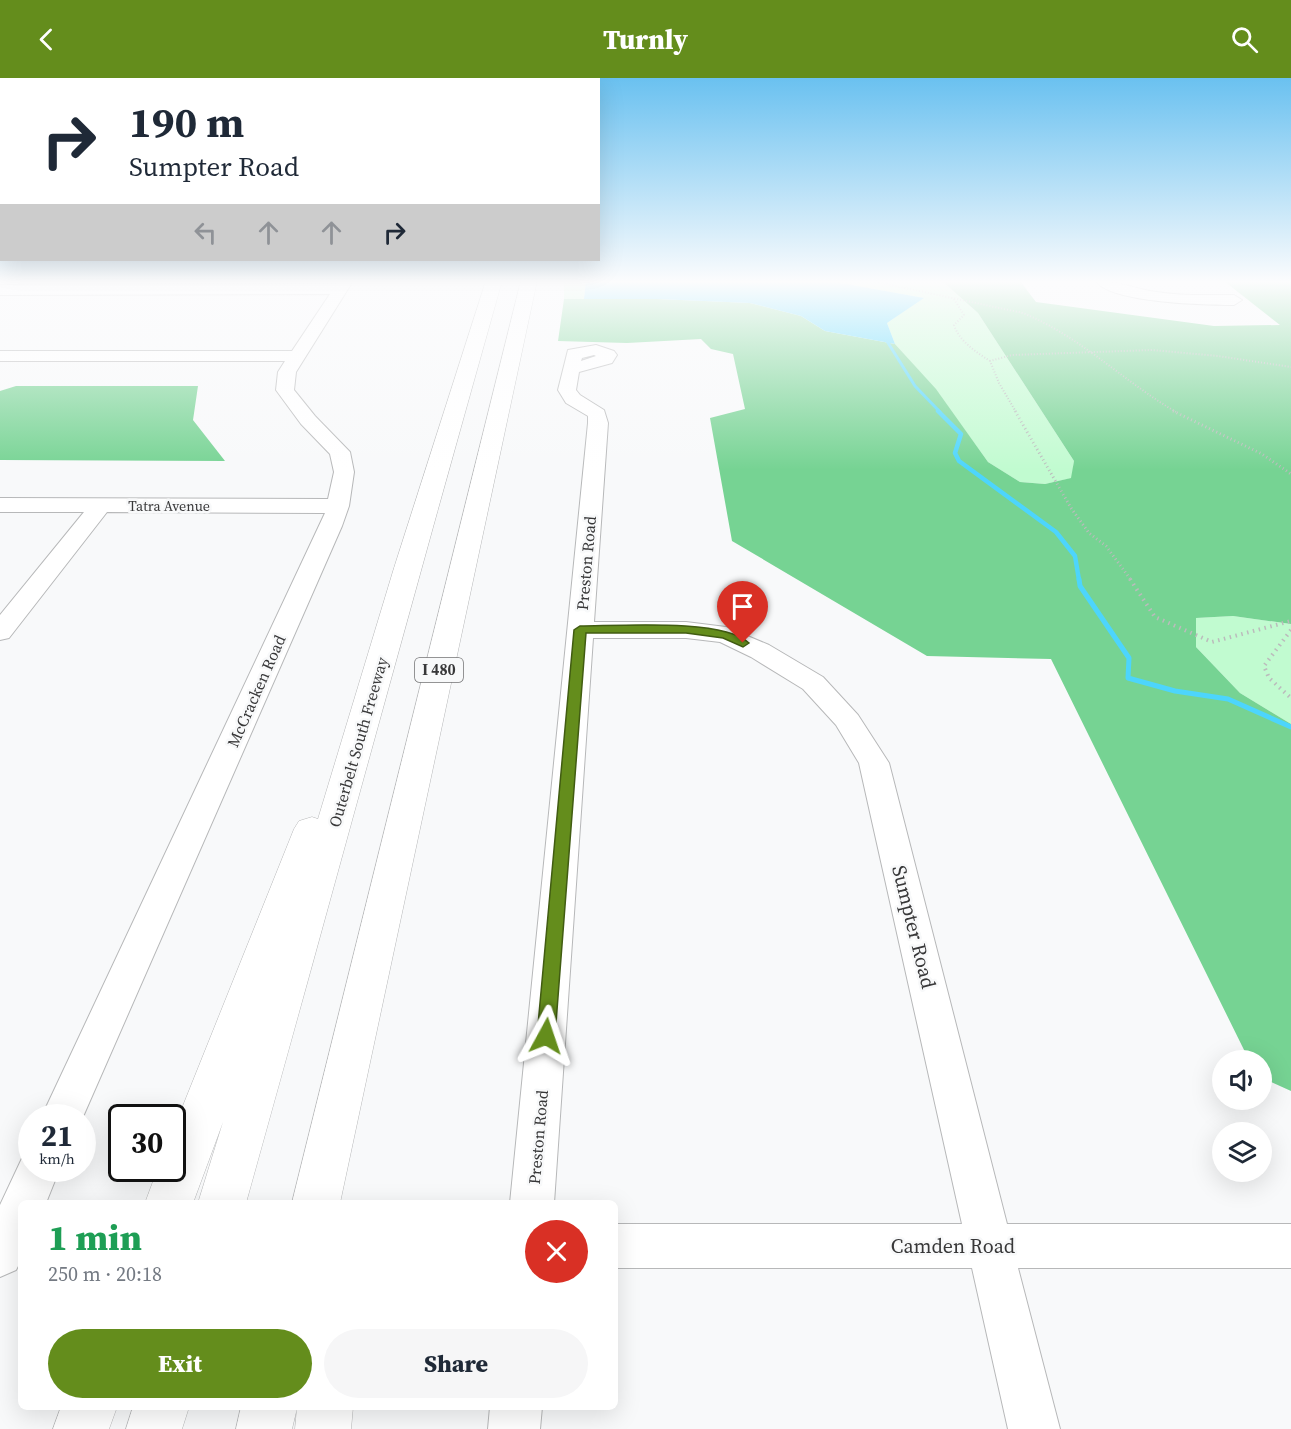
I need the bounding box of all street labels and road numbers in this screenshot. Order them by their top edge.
street label: Tatra Avenue [128,496,210,516]
street label: Preston Road [571,515,601,611]
street label: McCracken Road [221,631,291,751]
street label: Outerbelt South Freeway [323,654,393,830]
road number: I 480 [415,658,463,682]
street label: Sumpter Road [885,862,943,992]
street label: Preston Road [523,1089,553,1185]
street label: Camden Road [891,1232,1016,1260]

